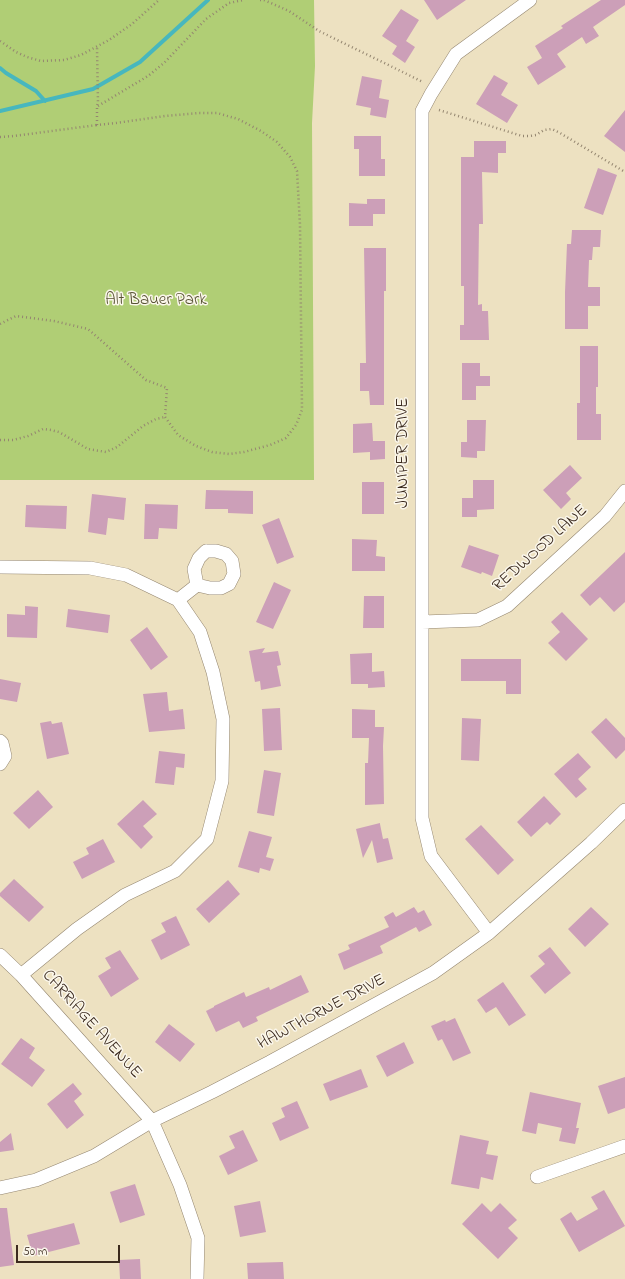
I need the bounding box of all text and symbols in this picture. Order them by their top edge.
park label: Alt Bauer Park [105,291,207,311]
street label: JUNIPER DRIVE [394,398,414,508]
street label: REDWOOD LANE [489,501,593,597]
street label: CARRIAGE AVENUE [37,966,145,1084]
street label: HAWTHORNE DRIVE [255,971,389,1055]
scale bar [18,1237,122,1263]
text: 50 m [23,1243,47,1261]

